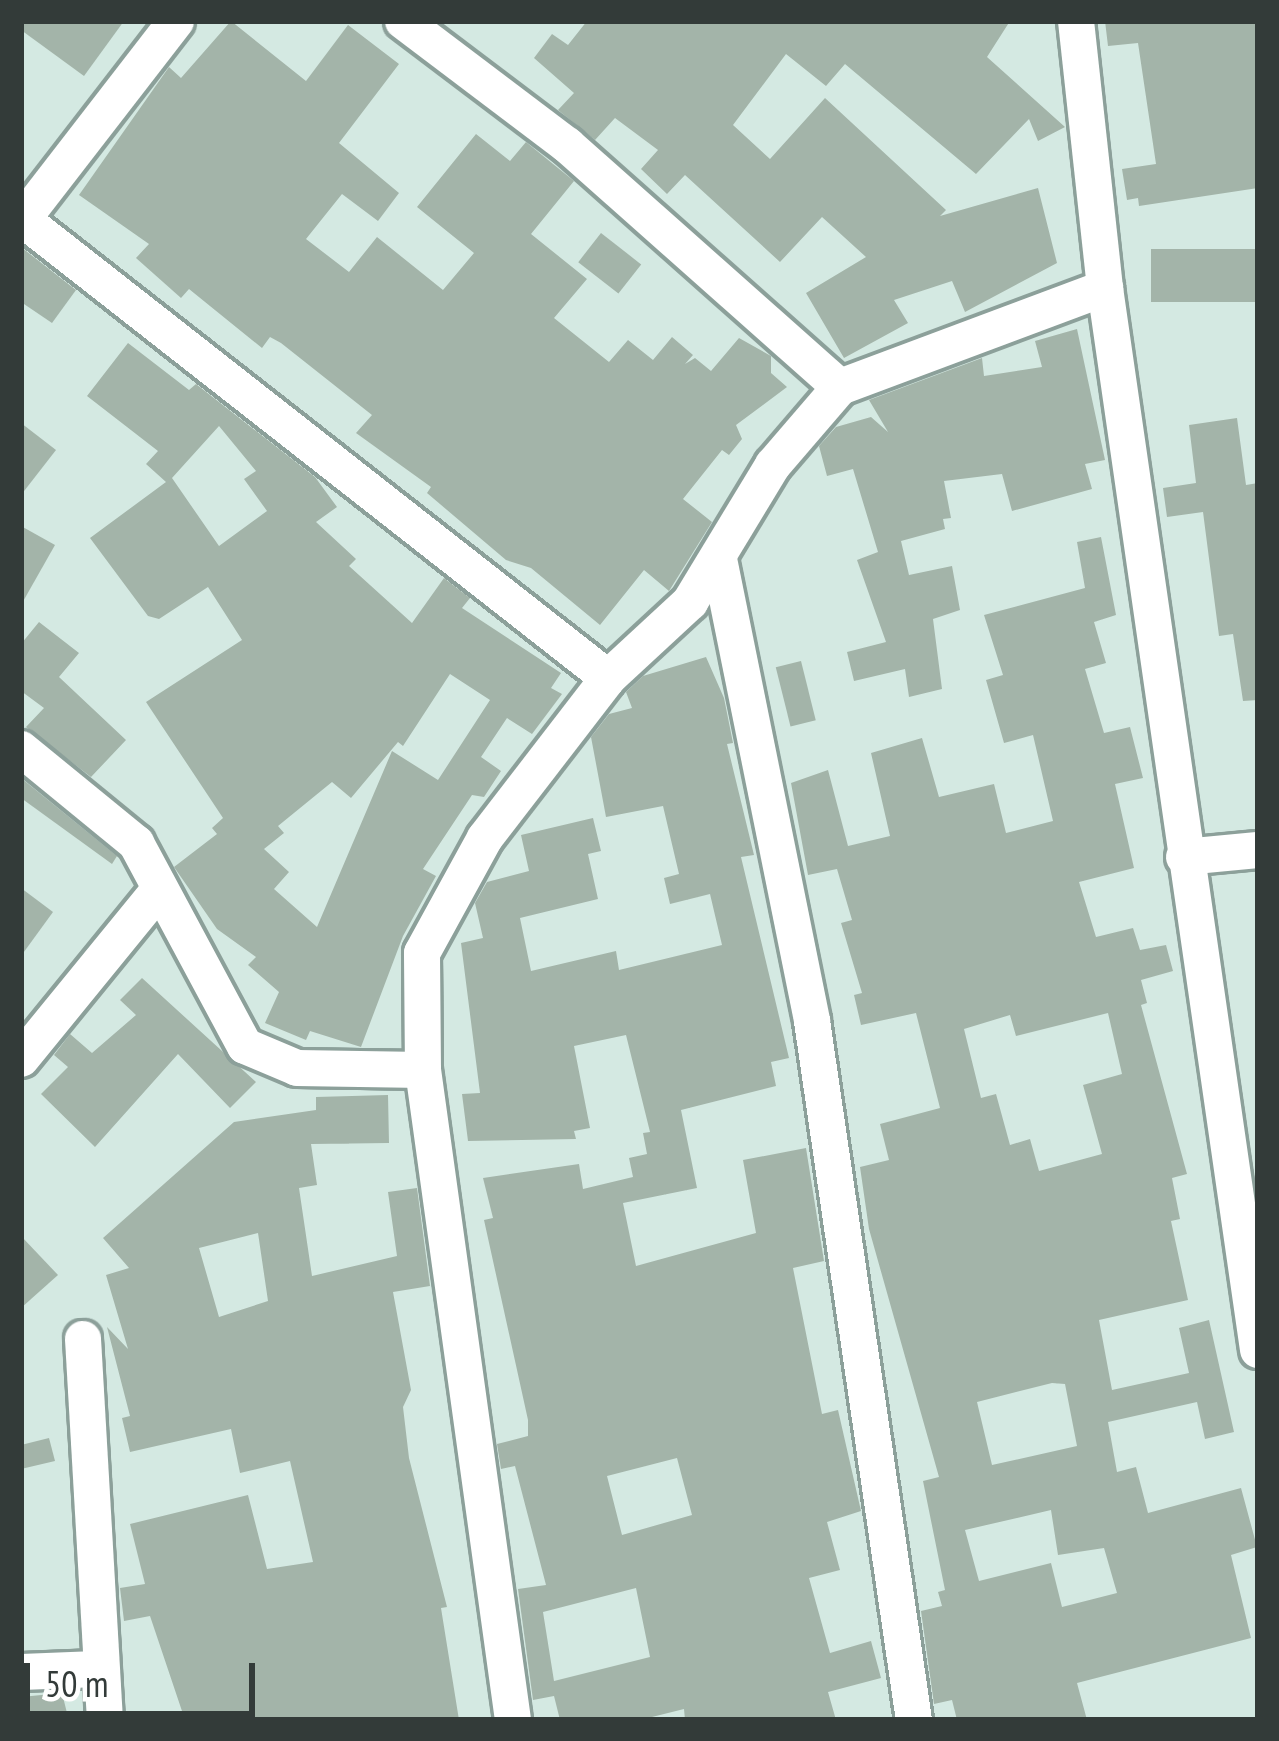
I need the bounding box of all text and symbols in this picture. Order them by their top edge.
scale bar [30,1639,261,1713]
text: 50 m [45,1660,108,1707]

